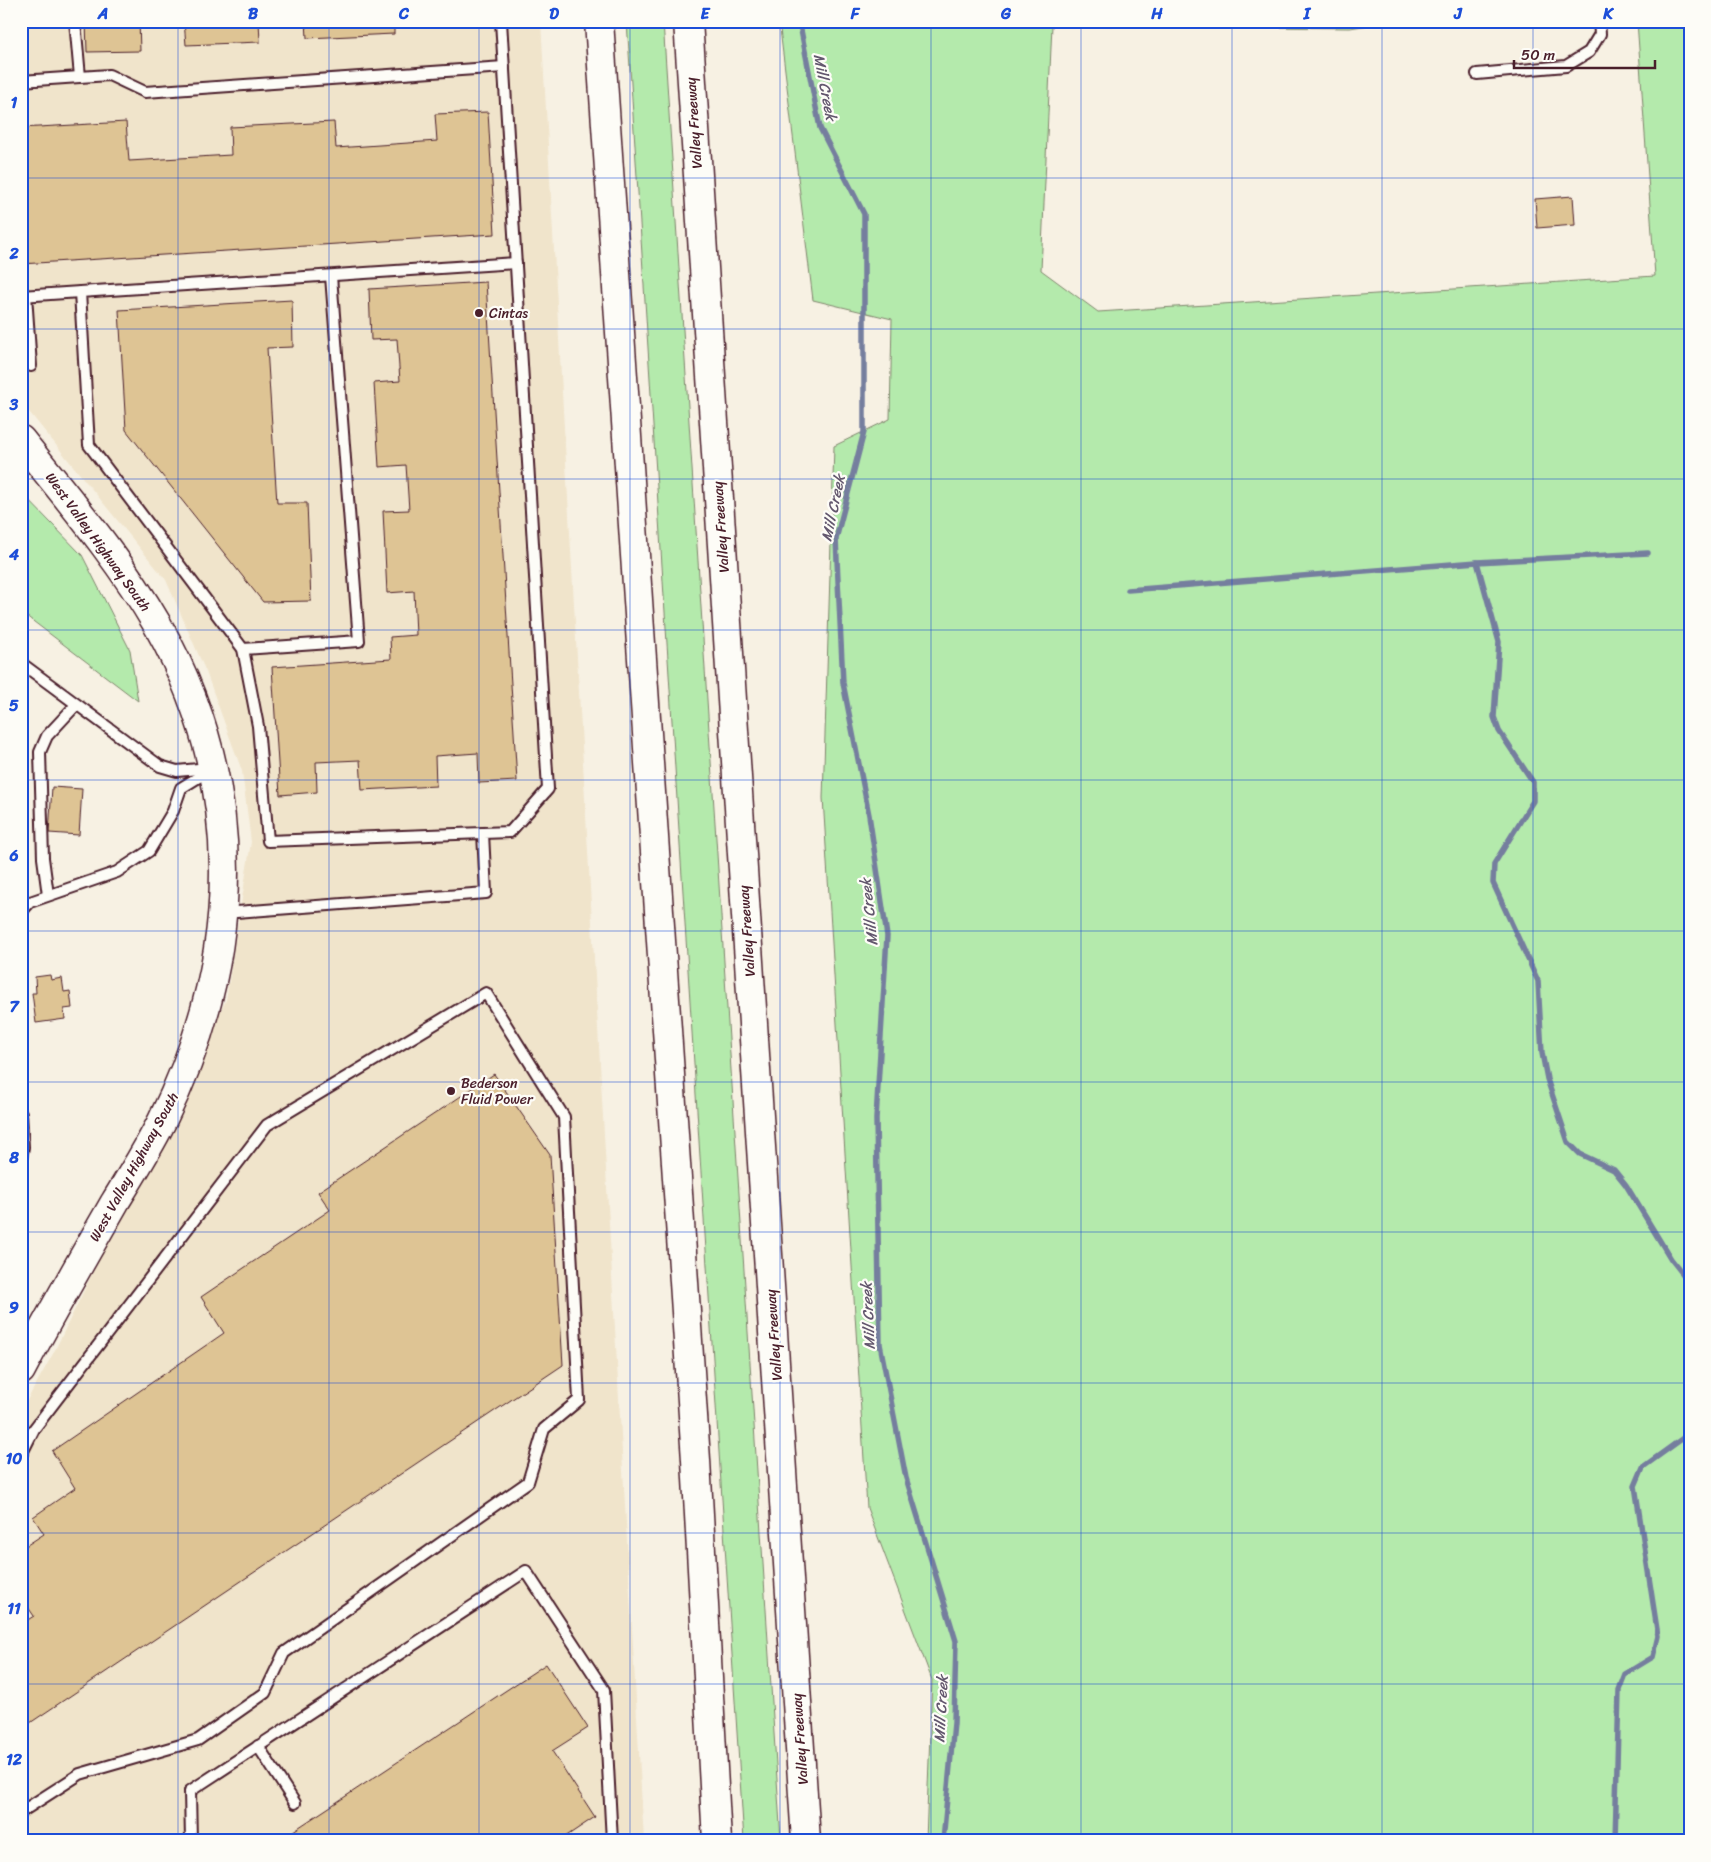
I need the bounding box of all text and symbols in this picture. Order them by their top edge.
text: A [97,0,108,28]
text: B [248,0,259,28]
text: C [398,0,410,28]
text: D [549,0,559,28]
text: E [701,0,711,28]
text: F [850,0,861,28]
text: G [1000,0,1012,28]
text: H [1150,0,1163,28]
text: I [1303,0,1312,28]
text: J [1453,0,1463,28]
text: K [1602,0,1614,28]
scale bar [1514,38,1655,70]
text: 50 m [1521,42,1556,68]
water label: Mill Creek [806,52,845,124]
street label: Valley Freeway [678,76,710,170]
text: 1 [11,88,18,117]
text: 2 [8,239,19,268]
place label: Cintas [489,301,528,326]
marker: Cintas [473,307,485,319]
text: 3 [9,390,19,419]
street label: West Valley Highway South [39,467,157,617]
water label: Mill Creek [813,470,853,544]
street label: Valley Freeway [705,480,737,574]
text: 4 [8,540,19,569]
text: 5 [9,691,19,720]
text: 6 [8,841,19,870]
water label: Mill Creek [852,875,885,947]
street label: Valley Freeway [731,884,763,978]
text: 7 [9,992,20,1021]
place label: Bederson Fluid Power [461,1071,534,1112]
marker: Bederson Fluid Power [445,1085,457,1097]
street label: West Valley Highway South [82,1088,186,1246]
text: 8 [8,1143,19,1172]
water label: Mill Creek [853,1280,883,1350]
street label: Valley Freeway [758,1288,790,1382]
text: 9 [9,1293,19,1322]
text: 10 [6,1444,22,1473]
text: 11 [7,1594,21,1623]
water label: Mill Creek [926,1673,956,1743]
street label: Valley Freeway [784,1692,816,1786]
text: 12 [6,1745,23,1774]

